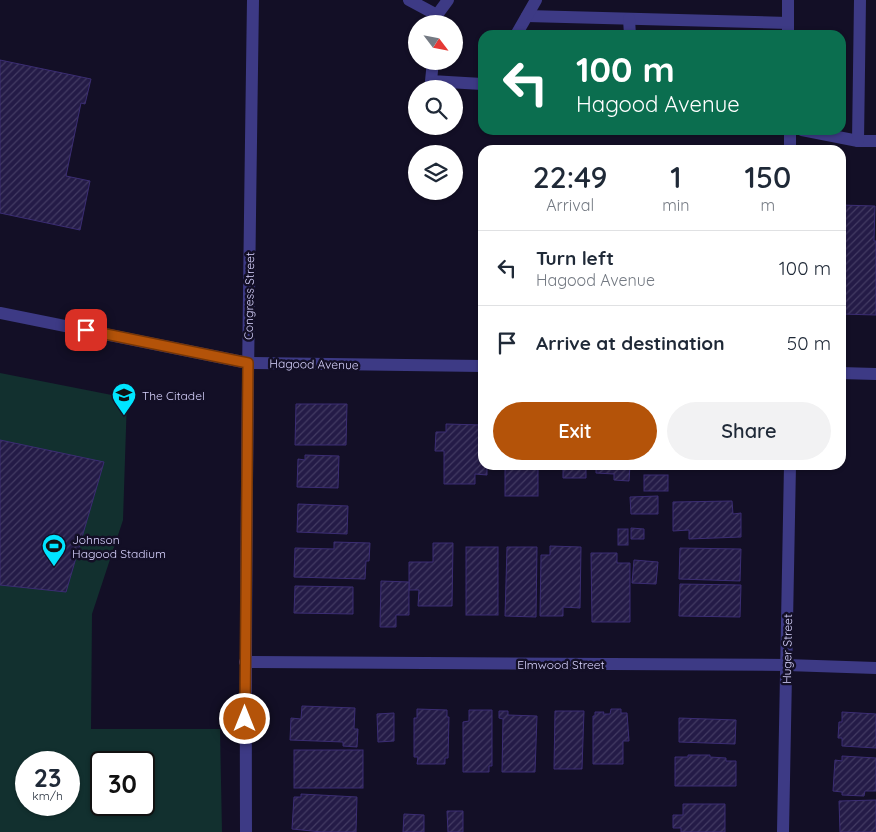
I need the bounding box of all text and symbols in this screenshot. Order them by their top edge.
north arrow [408,15,462,70]
map controls [408,15,463,200]
text: 100 m [576,47,675,91]
icon: left [493,50,558,115]
button: search [408,80,463,135]
text: Hagood Avenue [576,90,740,118]
button: layers [408,145,463,200]
text: 22:49 [533,158,607,196]
text: 1 [670,158,682,196]
text: 150 [744,158,791,196]
text: Arrival [546,195,594,215]
text: min [662,195,690,215]
text: m [760,195,775,215]
text: Turn left [536,246,614,270]
street label: Congress Street [241,252,257,340]
icon: left [493,254,521,282]
text: 100 m [779,256,831,280]
text: Hagood Avenue [536,270,655,290]
pin [65,309,107,351]
icon: arrive [72,316,100,344]
icon: arrive [493,329,521,357]
text: Arrive at destination [536,331,725,355]
text: 50 m [787,331,831,355]
street label: Hagood Avenue [269,356,359,372]
school or university icon: The Citadel [111,382,137,416]
place label: The Citadel [142,388,205,403]
button: Exit [493,402,657,460]
button: Share [667,402,831,460]
place label: Johnson Hagood Stadium [72,532,166,561]
sports icon: Johnson Hagood Stadium [41,533,67,567]
street label: Huger Street [779,614,795,684]
street label: Elmwood Street [517,657,605,672]
position arrow [218,692,270,744]
speed limit sign: 30 [90,751,155,816]
text: 23 [34,762,61,793]
text: km/h [32,788,63,803]

